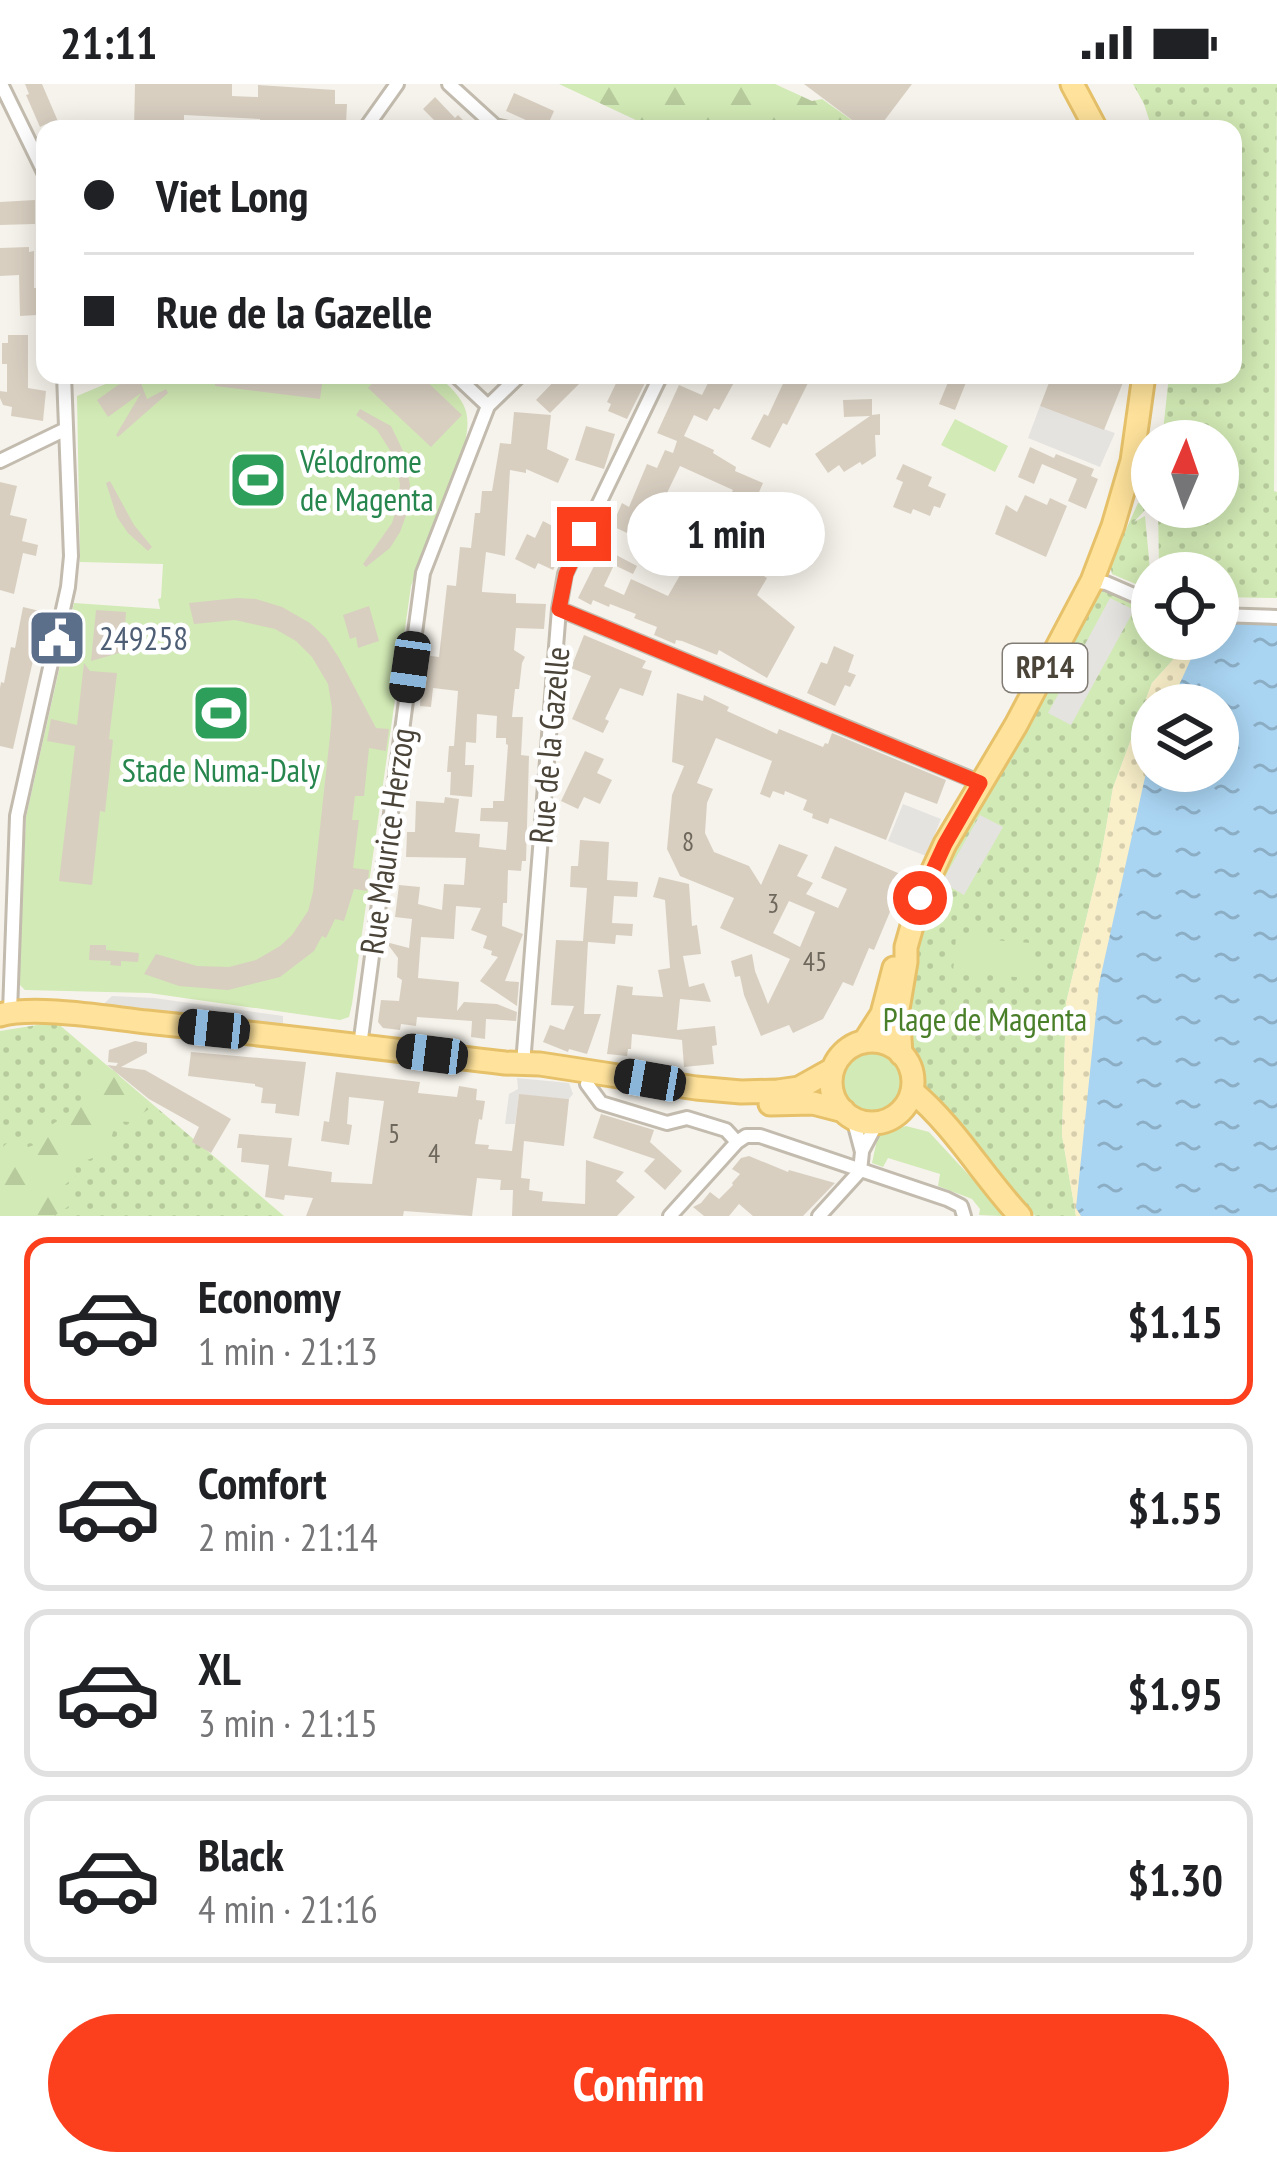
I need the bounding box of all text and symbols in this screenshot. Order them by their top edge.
text: 21:11 [60,13,157,71]
text: Viet Long [156,166,308,224]
text: Rue de la Gazelle [156,282,432,340]
north arrow [1131,420,1239,528]
map controls [1131,420,1239,792]
place label: Vélodrome de Magenta [299,439,434,520]
sports icon: Vélodrome de Magenta [227,449,289,511]
callout: 1 min [626,492,824,576]
route end [557,507,611,561]
text: 1 min [687,508,765,559]
button: locate [1131,552,1239,660]
public building icon: 249258 [26,607,88,669]
place label: 249258 [99,616,188,659]
car [387,629,433,705]
road number: RP14 [1003,644,1087,692]
street label: Rue de la Gazelle [518,645,579,845]
sports icon: Stade Numa-Daly [190,682,252,744]
button: layers [1131,684,1239,792]
street label: Rue Maurice Herzog [349,725,424,957]
place label: Stade Numa-Daly [122,748,321,791]
house number: 8 [682,824,694,858]
route start [893,871,947,925]
house number: 3 [767,886,779,920]
house number: 45 [803,944,827,978]
park label: Plage de Magenta [883,997,1087,1040]
car [176,1007,252,1051]
car [394,1032,470,1076]
car [611,1056,689,1104]
house number: 5 [388,1116,400,1150]
house number: 4 [428,1136,440,1170]
icon: car [54,1267,162,1375]
text: Economy [198,1267,341,1325]
text: $1.15 [1127,1292,1223,1350]
text: 1 min · 21:13 [198,1325,378,1376]
icon: car [54,1453,162,1561]
text: Comfort [198,1453,327,1511]
text: $1.55 [1127,1478,1223,1536]
text: 2 min · 21:14 [198,1511,378,1562]
icon: car [54,1639,162,1747]
text: XL [198,1639,241,1697]
text: $1.95 [1127,1664,1223,1722]
text: 3 min · 21:15 [198,1697,378,1748]
icon: car [54,1825,162,1933]
text: Black [198,1825,284,1883]
text: $1.30 [1127,1850,1223,1908]
text: 4 min · 21:16 [198,1883,378,1934]
button: Confirm [48,2014,1229,2152]

